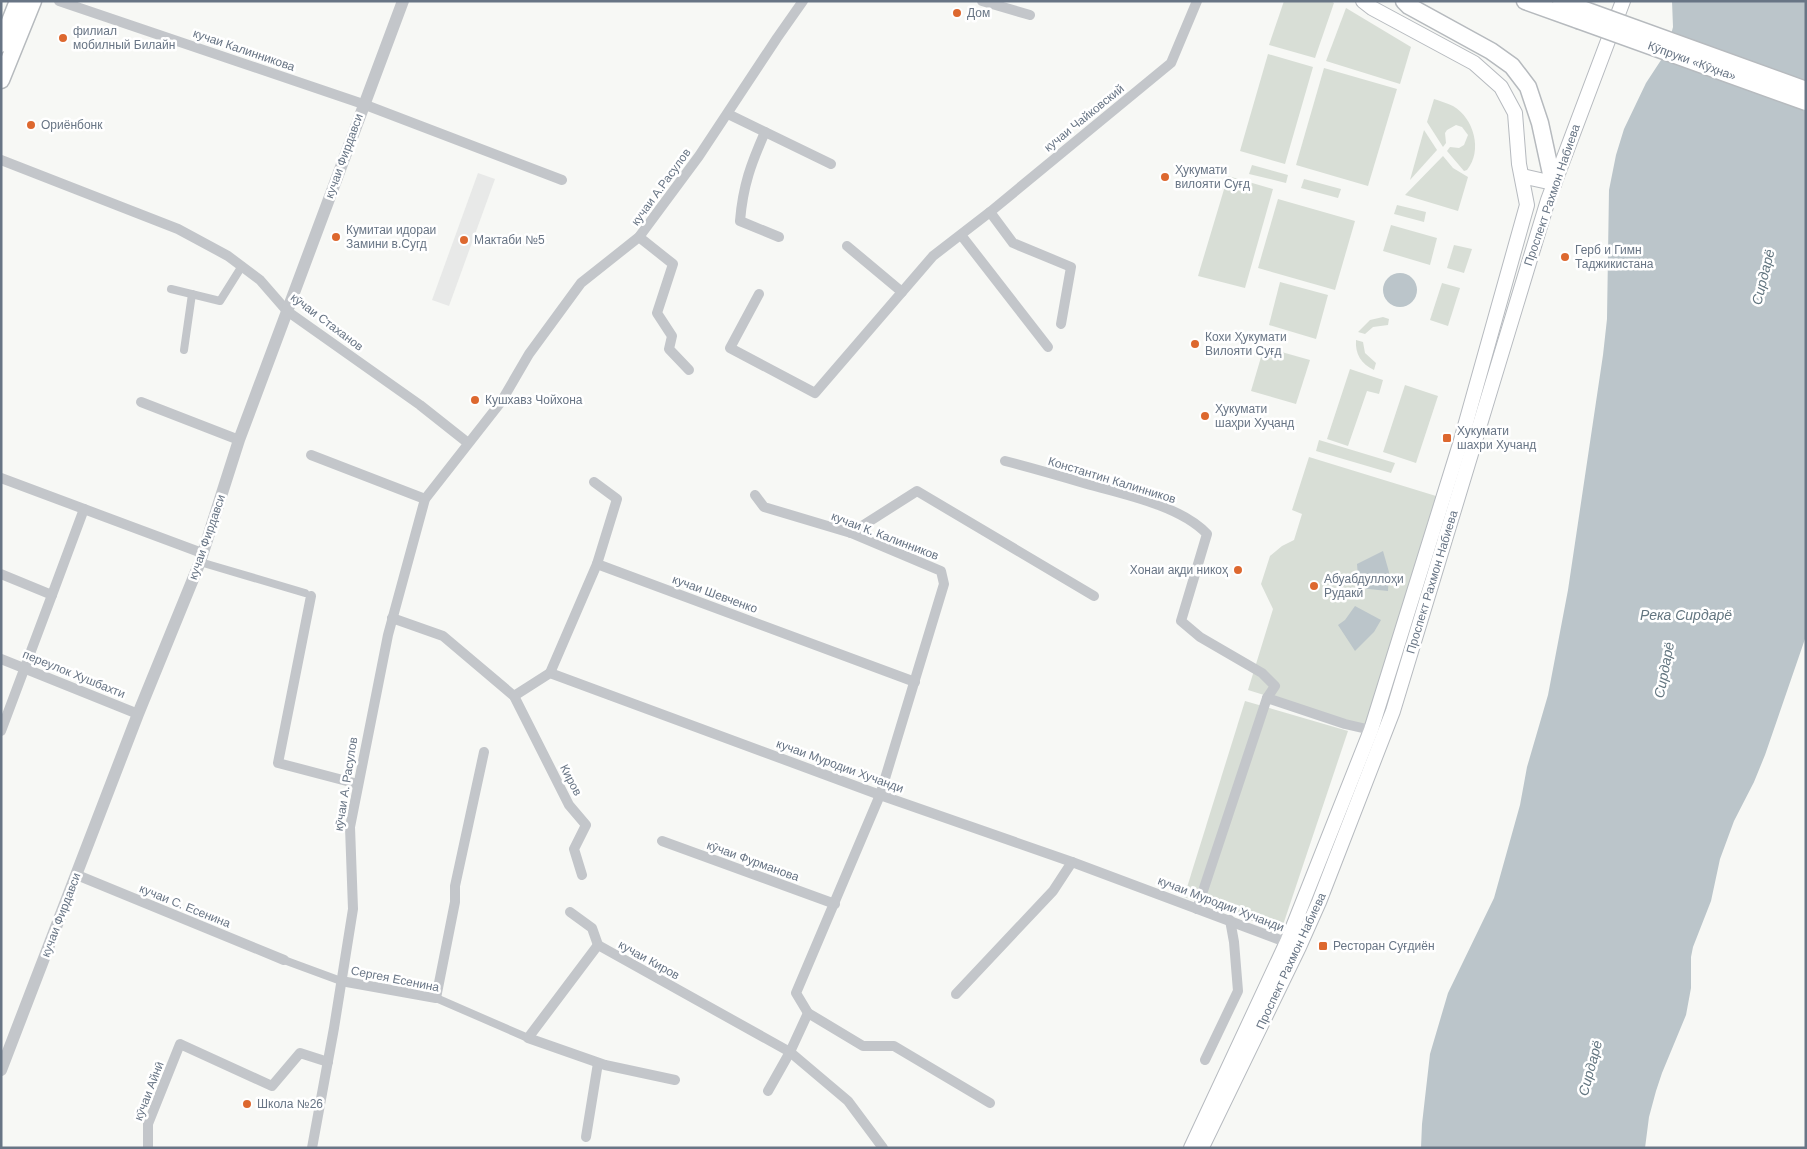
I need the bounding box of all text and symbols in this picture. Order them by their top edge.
place label: Дом [967,6,990,20]
marker: Дом [951,7,963,19]
place label: филиал мобилный Билайн [73,24,175,52]
street label: кучаи Калинникова [191,26,297,74]
marker: филиал мобилный Билайн [57,32,69,44]
street label: Кӯпруки «Кӯҳна» [1646,39,1738,84]
street label: кучаи Чайковский [1041,82,1127,154]
street label: кучаи Фирдавси [322,112,366,200]
place label: Ориёнбонк [41,118,103,132]
marker: Ориёнбонк [25,119,37,131]
street label: Проспект Рахмон Набиева [1521,122,1583,268]
street label: кучаи А.Расулов [628,146,694,228]
place label: Ҳукумати вилояти Суғд [1175,163,1250,191]
marker: Ҳукумати вилояти Суғд [1159,171,1171,183]
place label: Кумитаи идораи Замини в.Сугд [346,223,436,251]
marker: Кумитаи идораи Замини в.Сугд [330,231,342,243]
place label: Мактаби №5 [474,233,545,247]
marker: Мактаби №5 [458,234,470,246]
place label: Герб и Гимн Таджикистана [1575,243,1654,271]
water label: Сирдарё [1748,247,1778,306]
marker: Герб и Гимн Таджикистана [1559,251,1571,263]
street label: кӯчаи Стаханов [288,290,366,354]
place label: Кохи Ҳукумати Вилояти Суғд [1205,330,1287,358]
marker: Кохи Ҳукумати Вилояти Суғд [1189,338,1201,350]
place label: Кушхавз Чойхона [485,393,583,407]
marker: Кушхавз Чойхона [469,394,481,406]
place label: Ҳукумати шаҳри Хуҷанд [1215,402,1294,430]
marker: Ҳукумати шаҳри Хуҷанд [1199,410,1211,422]
place label: Хукумати шахри Хучанд [1457,424,1536,452]
marker: Хукумати шахри Хучанд [1441,432,1453,444]
street label: Константин Калинников [1046,454,1178,506]
street label: кучаи Фирдавси [186,493,228,581]
street label: Проспект Рахмон Набиева [1404,508,1461,655]
street label: кучаи К. Калинников [829,509,941,563]
place label: Хонаи ақди никоҳ [1130,563,1228,577]
marker: Хонаи ақди никоҳ [1232,564,1244,576]
street label: кучаи Шевченко [671,572,760,616]
place label: Абуабдуллоҳи Рудакӣ [1324,572,1404,600]
marker: Абуабдуллоҳи Рудакӣ [1308,580,1320,592]
water label: Река Сирдарё [1640,607,1732,623]
water label: Сирдарё [1651,640,1677,699]
street label: переулок Хушбахти [21,647,127,701]
street label: кӯчаи А. Расулов [332,736,360,832]
street label: кучаи Муродии Хучанди [775,736,905,796]
street label: Киров [557,762,585,798]
street label: кӯчаи Фурманова [705,838,801,884]
street label: кучаи Фирдавси [38,871,84,959]
street label: кучаи Муродии Хучанди [1156,873,1286,935]
street label: кучаи С. Есенина [137,881,233,931]
street label: Проспект Рахмон Набиева [1253,890,1329,1031]
street label: кучаи Киров [616,937,682,983]
place label: Ресторан Суғдиён [1333,939,1435,953]
marker: Ресторан Суғдиён [1317,940,1329,952]
street label: Сергея Есенина [350,964,441,995]
water label: Сирдарё [1575,1038,1605,1097]
street label: кӯчаи Айнӣ [131,1059,167,1123]
place label: Школа №26 [257,1097,323,1111]
marker: Школа №26 [241,1098,253,1110]

